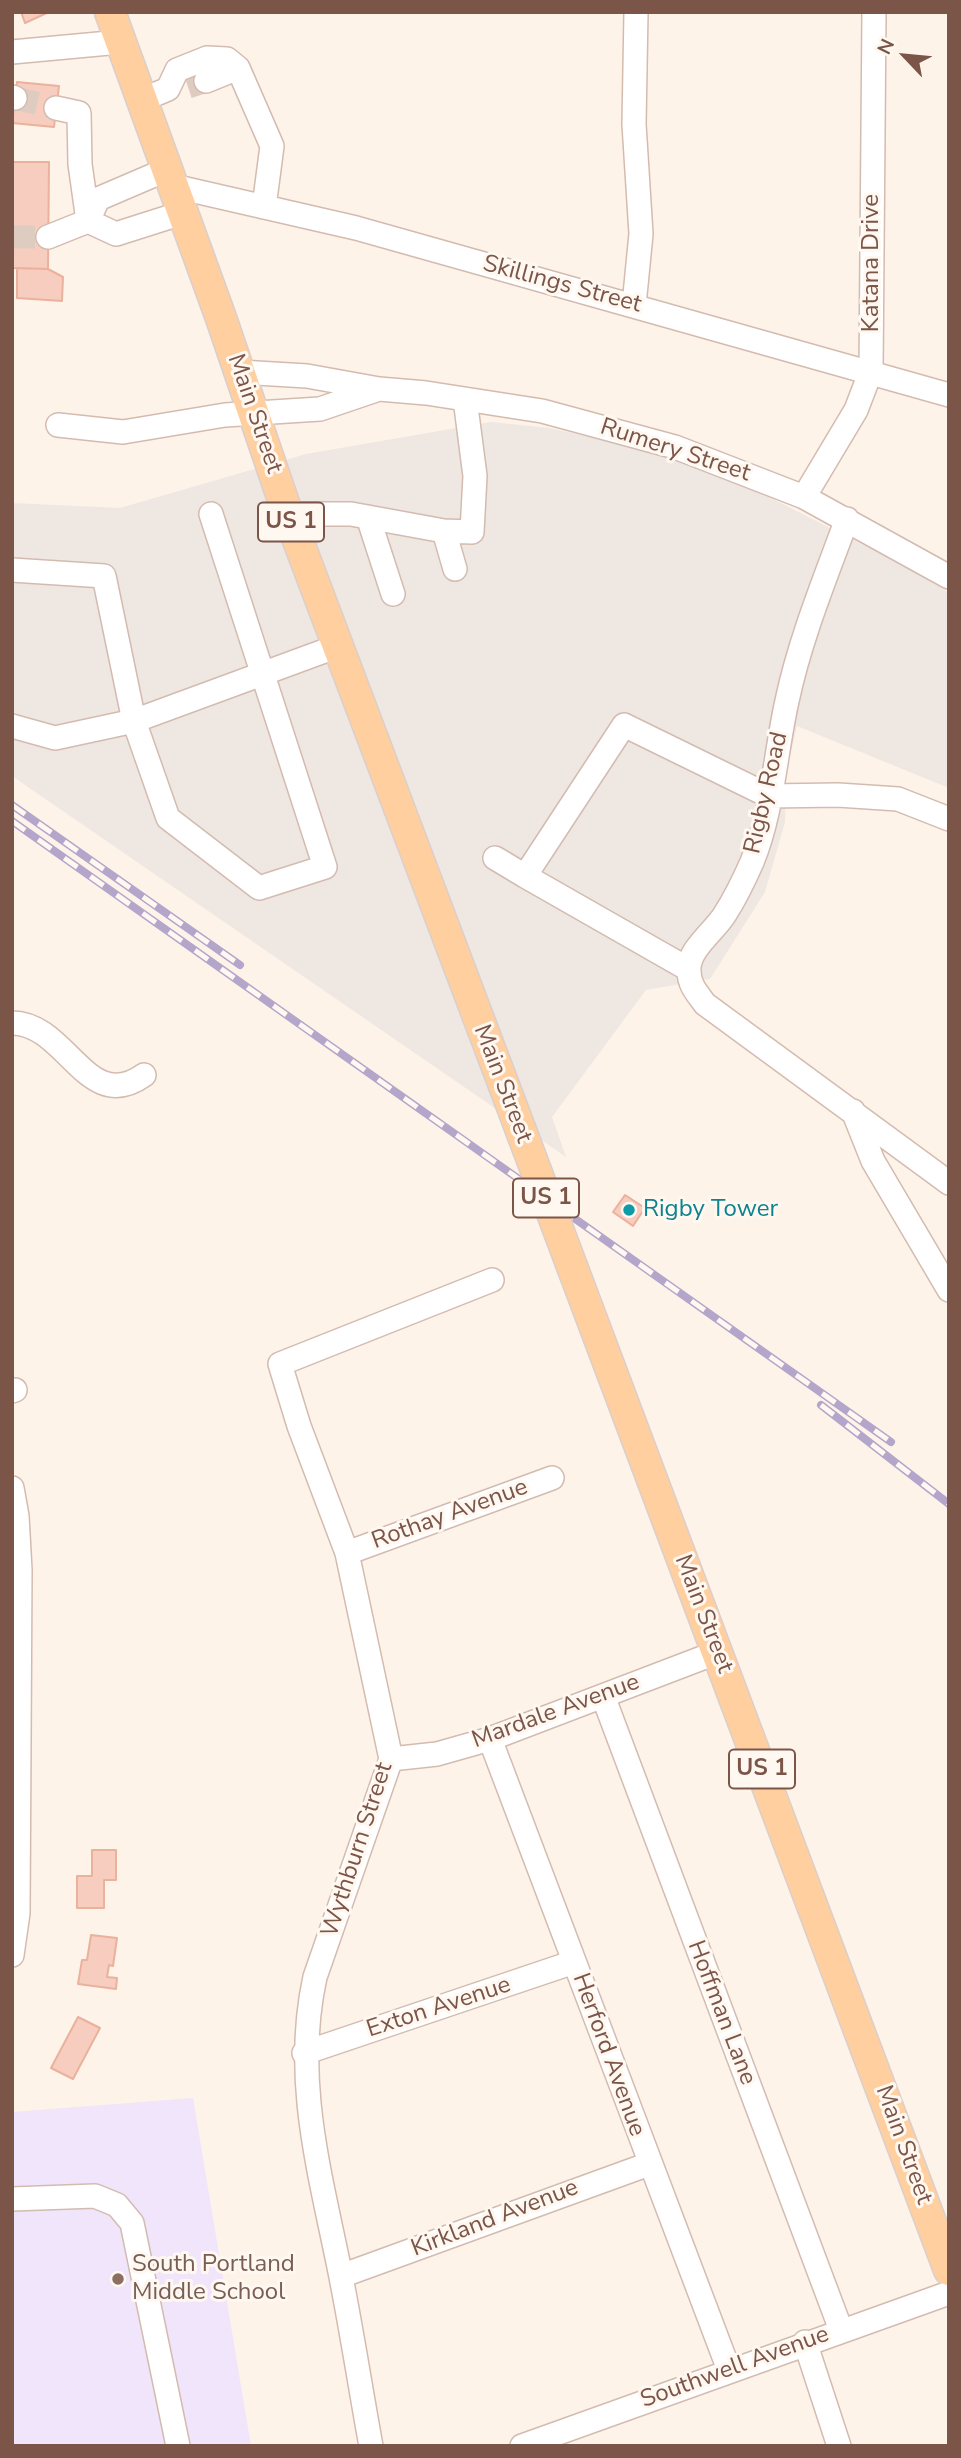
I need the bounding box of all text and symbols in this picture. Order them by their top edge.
north arrow [870,21,940,91]
text: N [871,35,901,59]
street label: Katana Drive [858,194,886,332]
street label: Skillings Street [480,250,644,320]
street label: Main Street [220,351,288,477]
street label: Rumery Street [596,413,754,489]
road number: US 1 [258,502,324,542]
street label: Rigby Road [739,729,795,857]
street label: Main Street [466,1021,538,1147]
road number: US 1 [513,1178,579,1218]
place label: Rigby Tower [643,1196,778,1224]
marker: Rigby Tower [621,1202,637,1218]
street label: Rothay Avenue [368,1473,532,1557]
street label: Main Street [667,1551,739,1677]
street label: Mardale Avenue [468,1668,644,1756]
road number: US 1 [729,1750,795,1788]
street label: Wythburn Street [316,1759,400,1941]
street label: Hoffman Lane [680,1937,762,2089]
street label: Herford Avenue [565,1969,651,2141]
street label: Exton Avenue [363,1971,515,2045]
street label: Main Street [868,2082,938,2208]
street label: Kirkland Avenue [407,2174,583,2264]
place label: South Portland Middle School [132,2251,295,2307]
marker: South Portland Middle School [110,2271,126,2287]
street label: Southwell Avenue [637,2321,833,2415]

